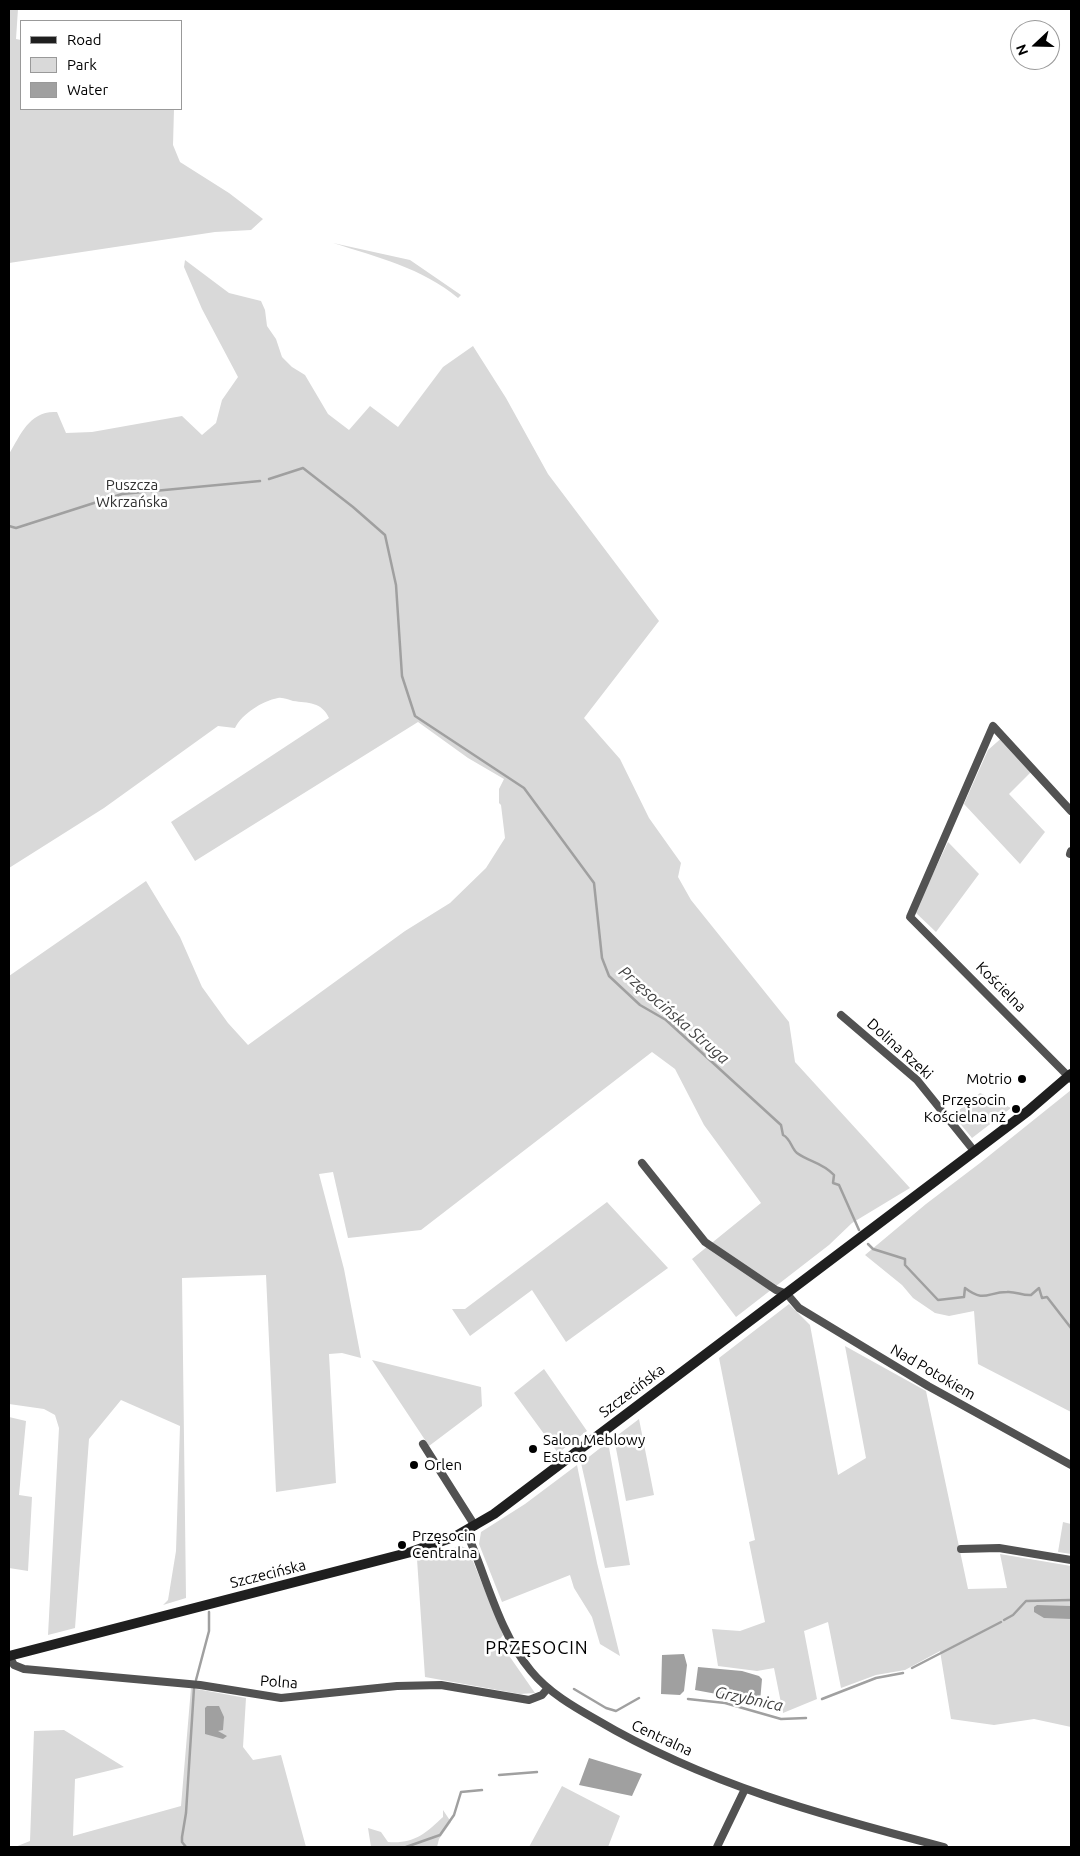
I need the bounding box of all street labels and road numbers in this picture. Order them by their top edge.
street label: Kościelna [972,958,1030,1016]
street label: Dolina Rzeki [863,1015,937,1083]
street label: Nad Potokiem [887,1340,979,1404]
street label: Szczecińska [596,1360,668,1422]
street label: Szczecińska [228,1556,308,1592]
street label: Polna [260,1672,298,1692]
street label: Centralna [629,1716,695,1760]

